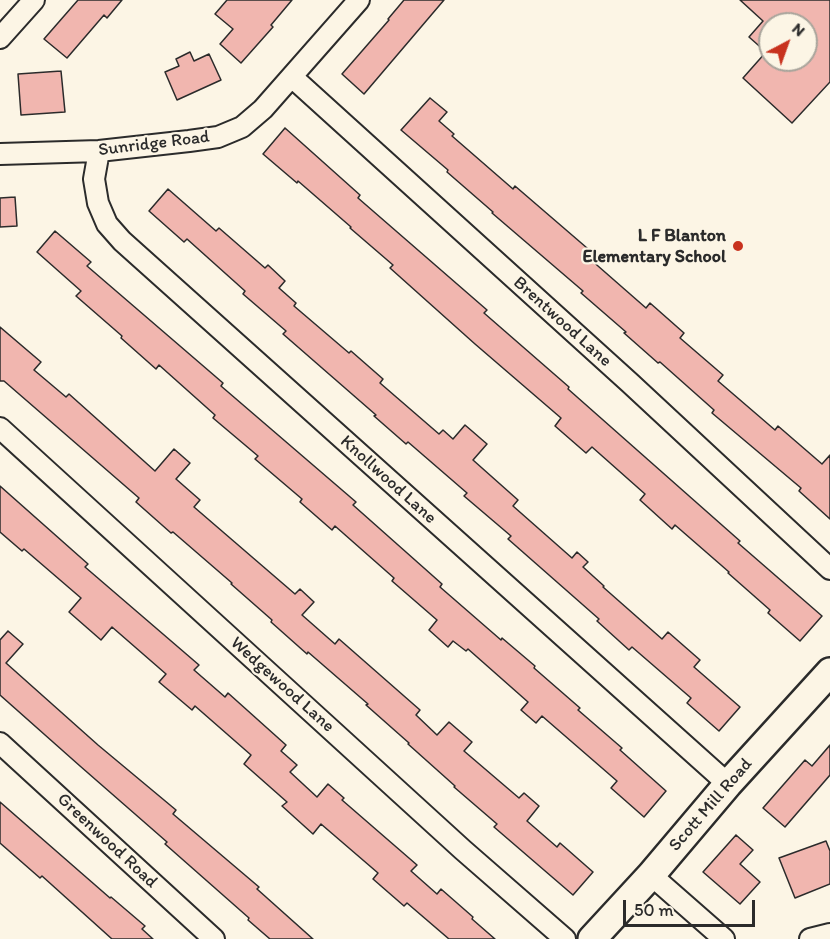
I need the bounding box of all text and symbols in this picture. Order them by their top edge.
north arrow [758,12,818,72]
text: N [789,19,809,40]
street label: Sunridge Road [97,126,211,162]
place label: L F Blanton Elementary School [582,225,726,268]
marker: L F Blanton Elementary School [731,239,745,253]
street label: Brentwood Lane [508,272,616,372]
street label: Knollwood Lane [335,431,441,529]
street label: Wedgewood Lane [225,633,339,737]
street label: Scott Mill Road [665,754,757,856]
street label: Greenwood Road [52,789,162,893]
scale bar [626,888,758,926]
text: 50 m [634,899,674,921]

